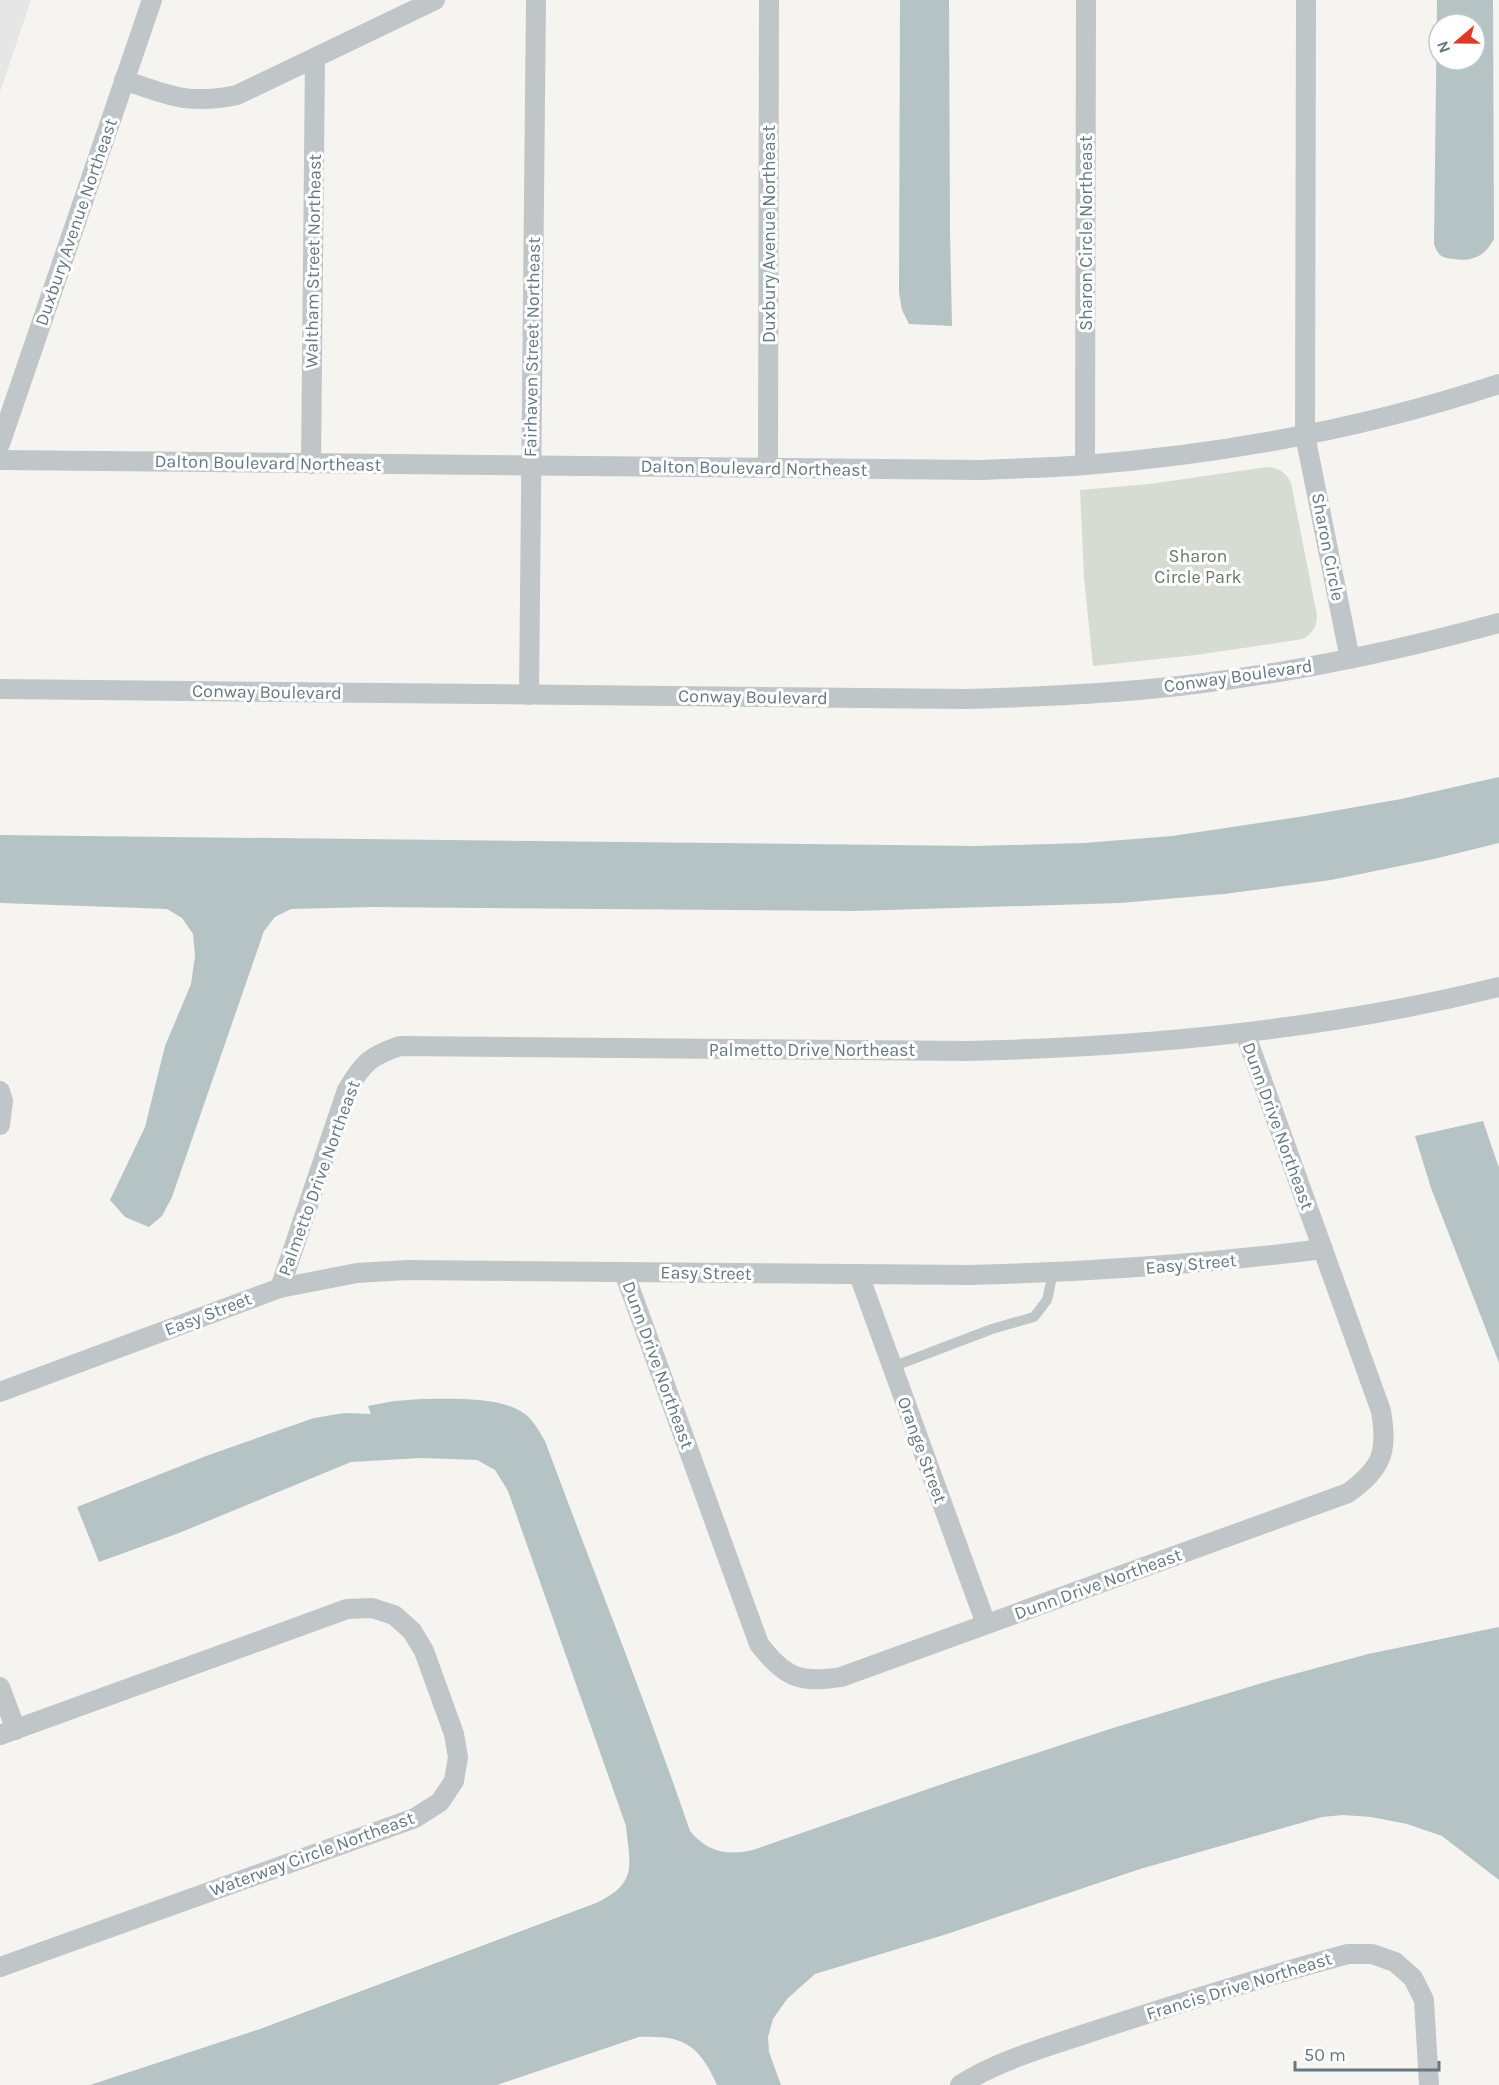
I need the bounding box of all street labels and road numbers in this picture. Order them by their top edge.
street label: Duxbury Avenue Northeast [30,115,122,329]
street label: Duxbury Avenue Northeast [758,125,780,343]
street label: Sharon Circle Northeast [1075,135,1097,331]
street label: Waltham Street Northeast [300,153,326,368]
street label: Fairhaven Street Northeast [519,236,545,457]
street label: Dalton Boulevard Northeast [154,450,382,476]
street label: Dalton Boulevard Northeast [640,455,868,481]
street label: Sharon Circle [1307,491,1349,603]
street label: Conway Boulevard [1162,655,1314,697]
street label: Conway Boulevard [192,680,342,704]
street label: Conway Boulevard [678,685,828,709]
street label: Palmetto Drive Northeast [709,1039,916,1061]
street label: Dunn Drive Northeast [1237,1039,1319,1213]
street label: Palmetto Drive Northeast [273,1077,365,1279]
street label: Easy Street [1145,1249,1238,1279]
street label: Easy Street [660,1261,752,1285]
street label: Dunn Drive Northeast [617,1278,699,1452]
street label: Easy Street [161,1287,255,1341]
street label: Orange Street [893,1394,952,1507]
street label: Dunn Drive Northeast [1011,1543,1185,1625]
street label: Waterway Circle Northeast [207,1807,417,1901]
street label: Francis Drive Northeast [1143,1947,1335,2025]

